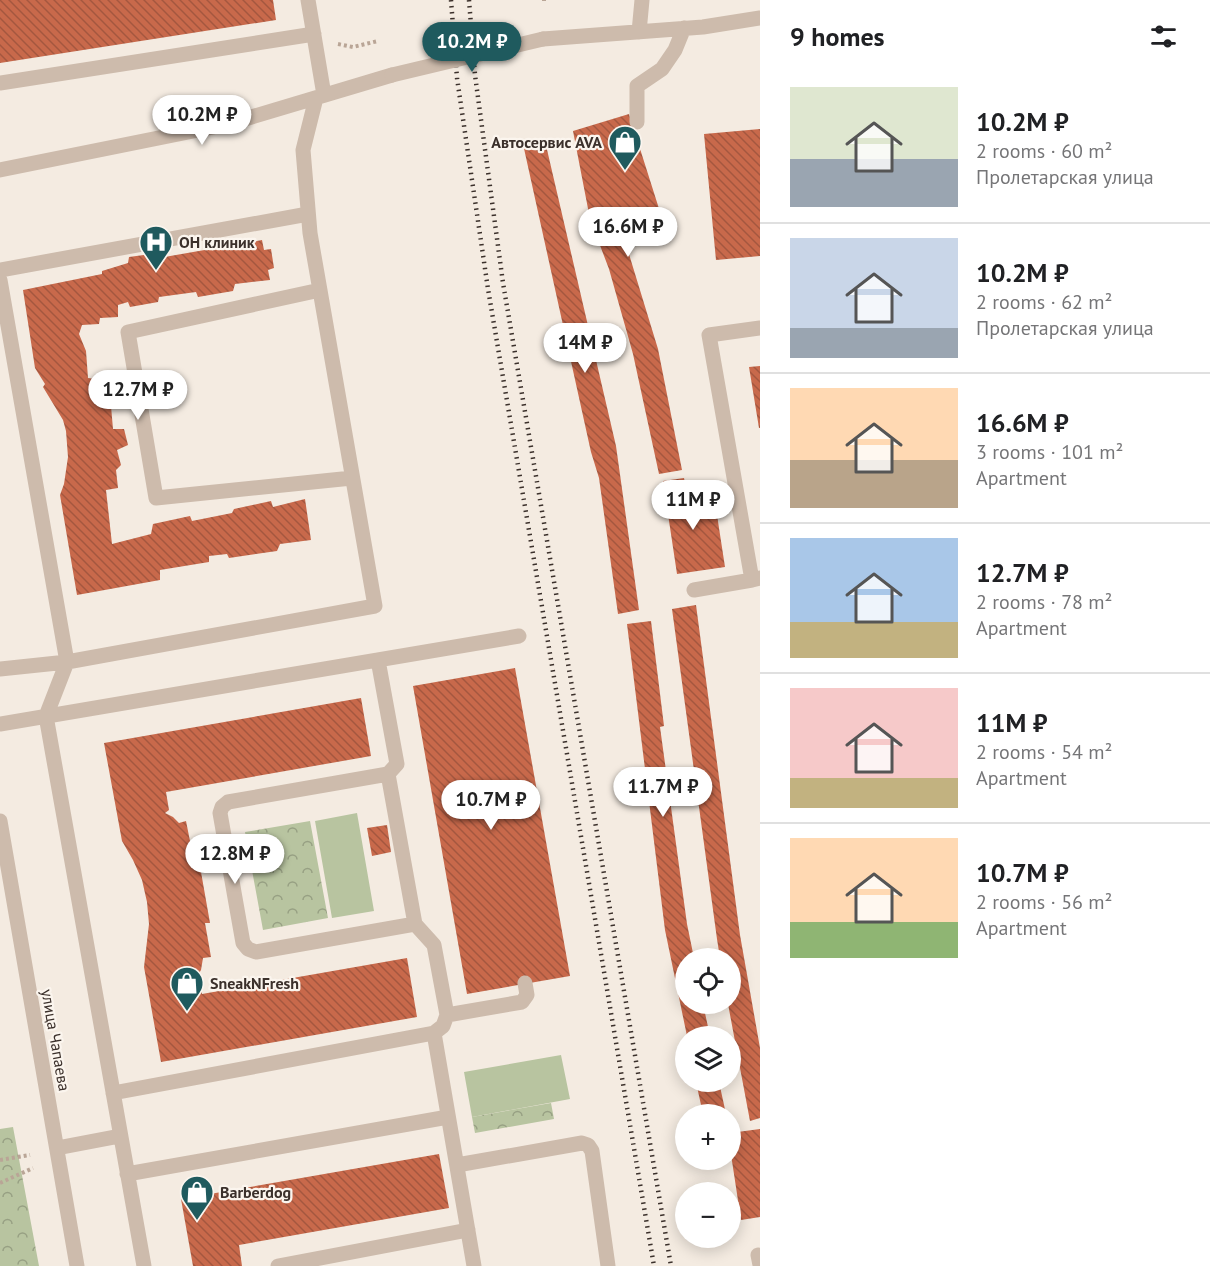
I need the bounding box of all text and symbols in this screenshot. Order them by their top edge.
text: 9 homes [790,20,885,53]
icon: filters [1147,20,1180,53]
pin: 10.2M ₽ [417,22,527,73]
text: 10.2M ₽ [436,28,508,54]
pin: 10.2M ₽ [147,95,257,146]
text: 10.2M ₽ [166,101,238,127]
text: 10.2M ₽ [976,105,1069,138]
icon: home [838,111,910,183]
shop icon: Автосервис AVA [607,124,643,171]
place label: Автосервис AVA [491,132,602,152]
text: 2 rooms · 60 m² [976,138,1112,164]
text: Пролетарская улица [976,164,1154,190]
pin: 16.6M ₽ [573,207,683,258]
text: 16.6M ₽ [592,213,664,239]
hospital icon: ОН клиник [138,224,174,271]
place label: ОН клиник [179,232,255,252]
text: 10.2M ₽ [976,256,1069,289]
icon: home [838,262,910,334]
text: 2 rooms · 62 m² [976,289,1112,315]
text: Пролетарская улица [976,315,1154,341]
pin: 14M ₽ [543,323,627,374]
text: 14M ₽ [557,329,613,355]
pin: 12.7M ₽ [83,370,193,421]
text: 12.7M ₽ [102,376,174,402]
text: 16.6M ₽ [976,406,1069,439]
icon: home [838,412,910,484]
text: 3 rooms · 101 m² [976,439,1123,465]
text: Apartment [976,465,1067,491]
pin: 11M ₽ [651,480,735,531]
text: 11M ₽ [665,486,721,512]
text: 12.7M ₽ [976,556,1069,589]
icon: home [838,562,910,634]
text: 2 rooms · 78 m² [976,589,1112,615]
text: Apartment [976,615,1067,641]
text: 11M ₽ [976,706,1048,739]
icon: home [838,712,910,784]
text: 2 rooms · 54 m² [976,739,1112,765]
text: Apartment [976,765,1067,791]
pin: 11.7M ₽ [608,767,718,818]
text: 11.7M ₽ [627,773,699,799]
pin: 10.7M ₽ [436,780,546,831]
text: 10.7M ₽ [455,786,527,812]
pin: 12.8M ₽ [180,834,290,885]
text: 12.8M ₽ [199,840,271,866]
text: 10.7M ₽ [976,856,1069,889]
icon: home [838,862,910,934]
text: 2 rooms · 56 m² [976,889,1112,915]
text: Apartment [976,915,1067,941]
map controls [675,948,741,1248]
button: locate [675,948,741,1014]
shop icon: SneakNFresh [169,965,205,1012]
place label: SneakNFresh [210,973,299,993]
street label: улица Чапаева [37,987,75,1093]
button: layers [675,1026,741,1092]
button: + [675,1104,741,1170]
shop icon: Barberdog [179,1174,215,1221]
place label: Barberdog [220,1182,291,1202]
button: − [675,1182,741,1248]

